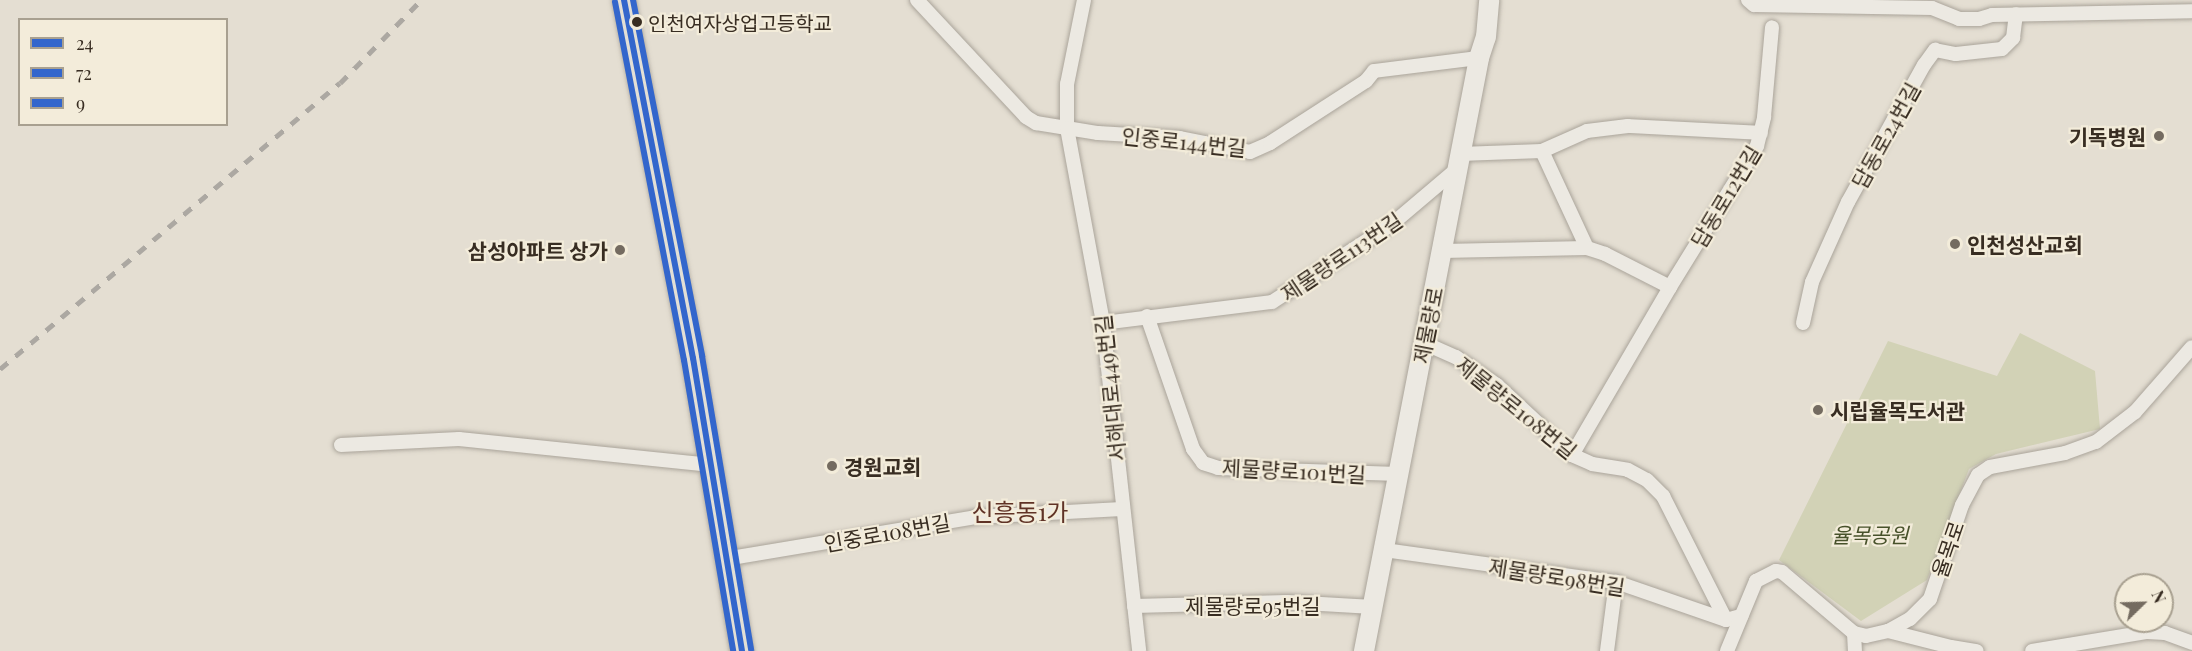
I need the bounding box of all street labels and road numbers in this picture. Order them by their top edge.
street label: 답동로24번길 [1846,78,1924,192]
street label: 인중로144번길 [1120,122,1248,160]
street label: 답동로12번길 [1685,140,1765,252]
street label: 제물량로113번길 [1276,206,1406,306]
street label: 제물량로 [1407,285,1447,365]
street label: 서해대로449번길 [1089,313,1129,463]
street label: 제물량로108번길 [1452,351,1582,463]
street label: 제물량로101번길 [1221,454,1367,486]
street label: 인중로108번길 [822,508,952,556]
street label: 율목로 [1926,517,1968,581]
street label: 제물량로98번길 [1487,553,1627,599]
street label: 제물량로95번길 [1185,592,1321,618]

